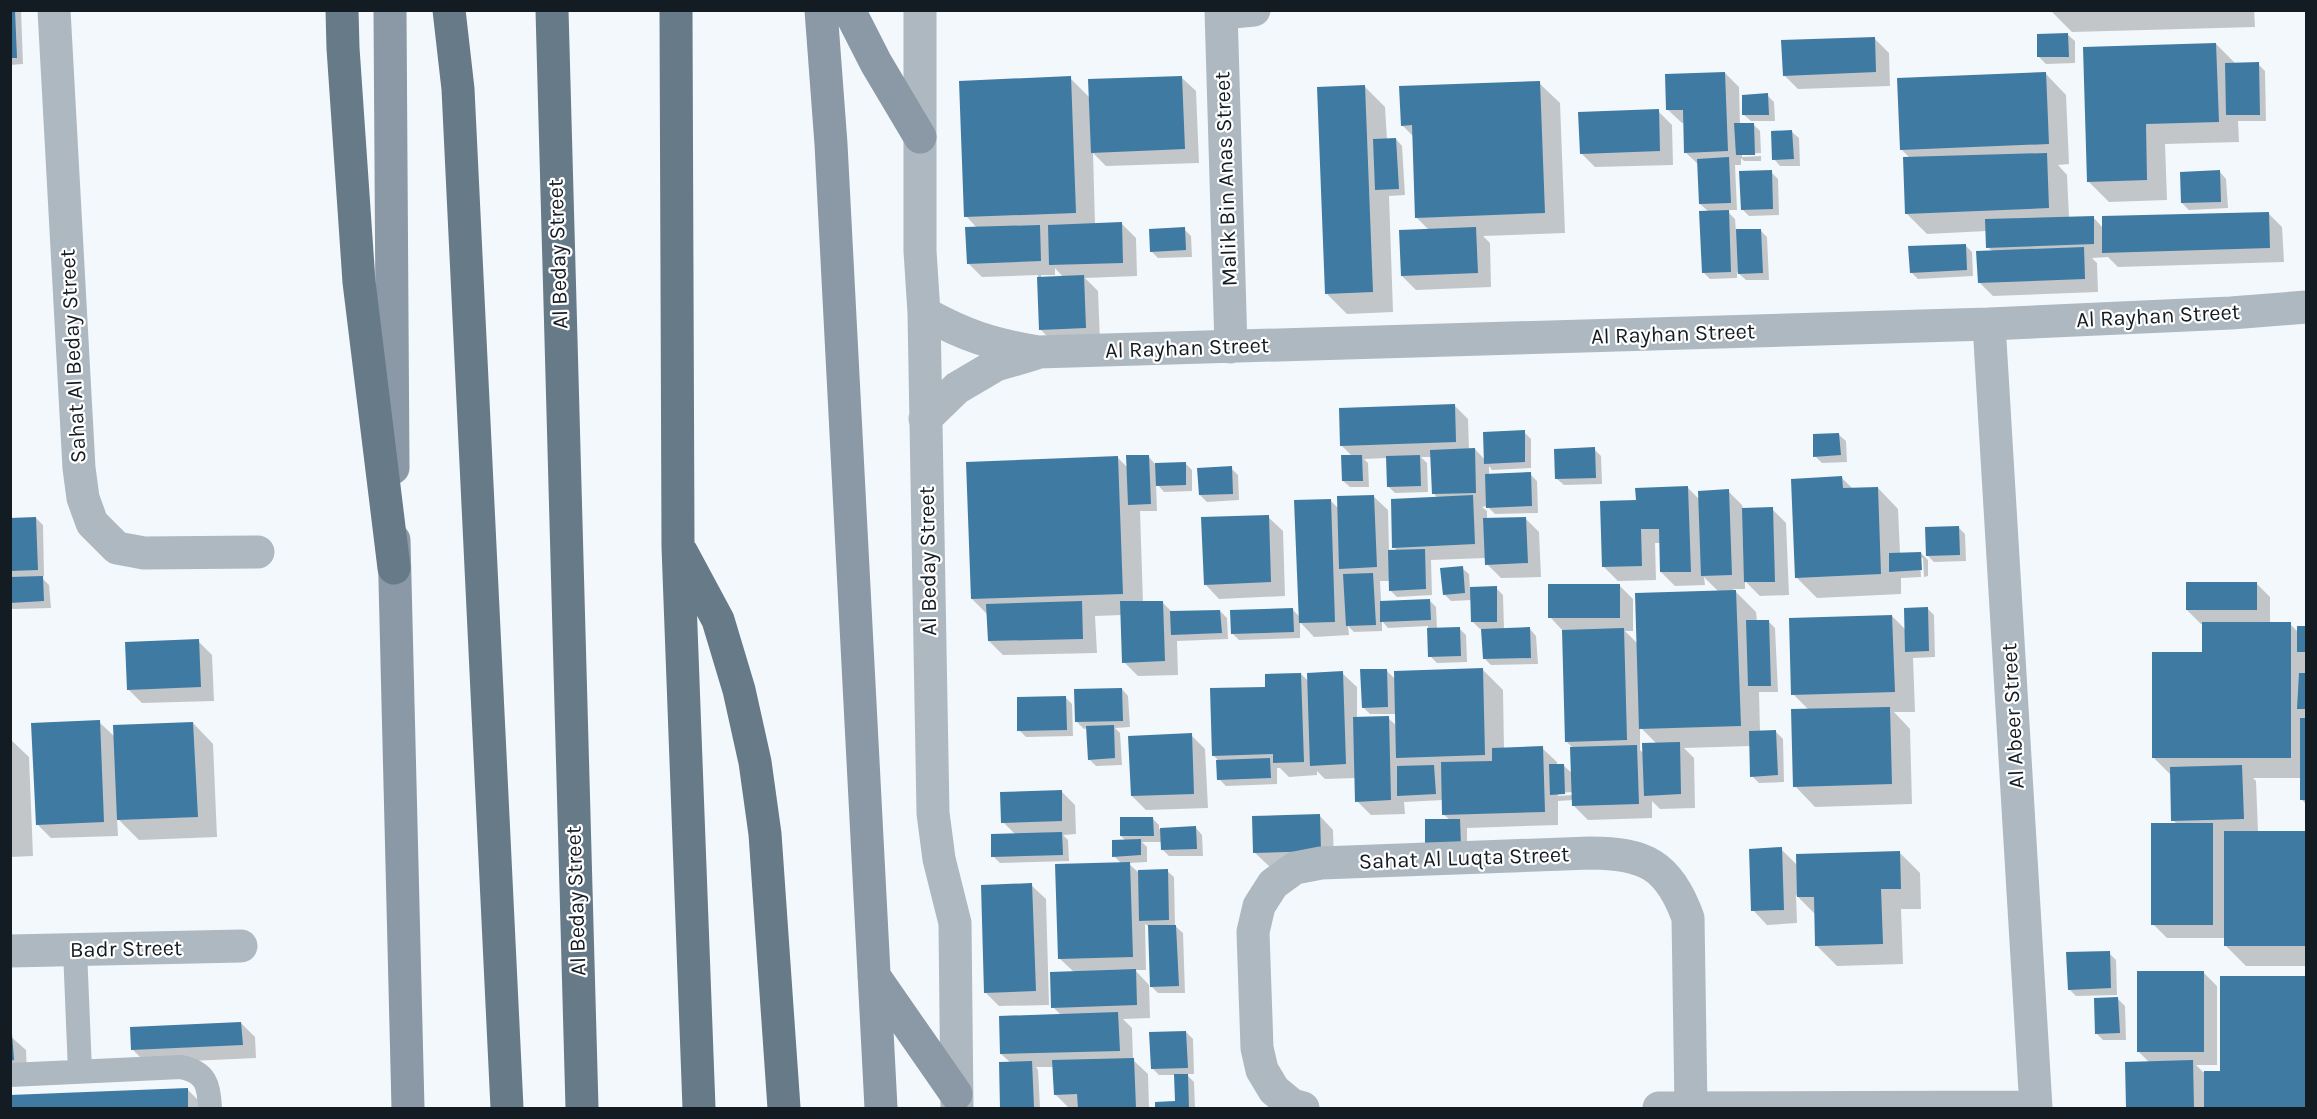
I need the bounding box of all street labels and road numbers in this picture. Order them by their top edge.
street label: Malik Bin Anas Street [1209,71,1243,287]
street label: Al Beday Street [542,179,574,329]
street label: Sahat Al Beday Street [54,248,92,464]
street label: Al Rayhan Street [2075,299,2241,333]
street label: Al Rayhan Street [1591,318,1755,350]
street label: Al Rayhan Street [1105,332,1269,364]
street label: Al Beday Street [914,486,942,636]
street label: Al Abeer Street [1996,642,2030,790]
street label: Al Beday Street [560,826,592,976]
street label: Sahat Al Luqta Street [1358,841,1570,875]
street label: Badr Street [70,935,182,963]

